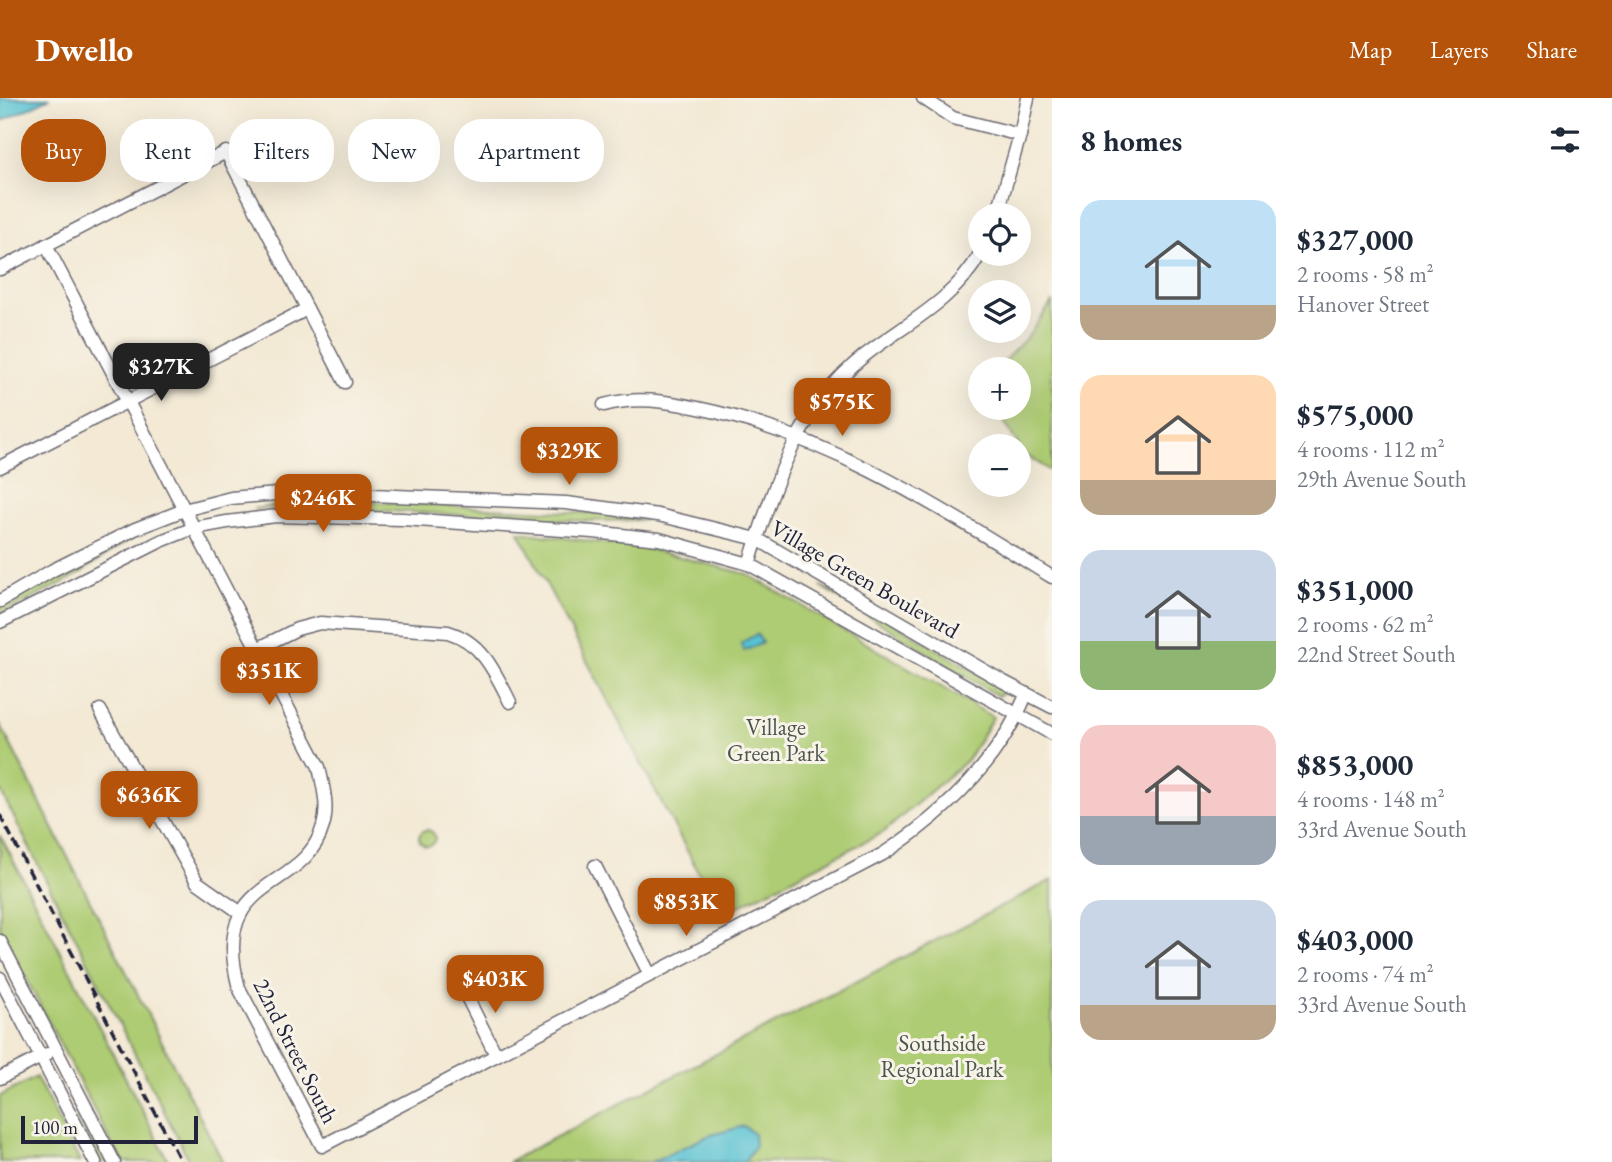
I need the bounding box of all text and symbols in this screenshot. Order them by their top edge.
text: Dwello [35,28,133,71]
text: Map [1349,34,1392,65]
text: Layers [1430,34,1489,65]
text: Share [1527,34,1577,65]
chip: Buy [21,119,106,182]
chip: Rent [120,119,215,182]
chip: Filters [229,119,334,182]
chip: New [348,119,440,182]
chip: Apartment [454,119,604,182]
text: 8 homes [1080,121,1182,160]
icon: filters [1546,121,1584,159]
map controls [968,203,1031,497]
button: locate [968,203,1031,266]
text: $327,000 [1297,220,1413,259]
icon: home [1136,228,1220,312]
text: 2 rooms · 58 m² [1297,259,1434,289]
button: layers [968,280,1031,343]
text: Hanover Street [1297,289,1429,319]
pin: $327K [112,344,210,403]
text: $327K [129,351,193,381]
button: + [968,357,1031,420]
pin: $575K [793,378,891,438]
text: $575K [810,386,874,416]
text: $575,000 [1297,395,1413,434]
icon: home [1136,403,1220,487]
pin: $329K [520,428,618,487]
button: − [968,434,1031,497]
text: 4 rooms · 112 m² [1297,434,1445,464]
text: $329K [537,435,601,465]
text: 29th Avenue South [1297,464,1467,494]
pin: $246K [274,474,372,534]
text: $246K [291,482,355,512]
street label: Village Green Boulevard [765,513,965,645]
text: $351,000 [1297,570,1413,609]
icon: home [1136,578,1220,662]
text: 2 rooms · 62 m² [1297,609,1434,639]
text: 22nd Street South [1297,639,1456,669]
pin: $351K [220,648,318,707]
text: $351K [237,655,301,685]
park label: Village Green Park [727,712,826,768]
text: $853,000 [1297,745,1413,784]
icon: home [1136,753,1220,837]
pin: $636K [100,772,198,831]
text: $636K [117,779,181,809]
text: 4 rooms · 148 m² [1297,784,1445,814]
text: 33rd Avenue South [1297,814,1467,844]
pin: $853K [637,878,735,938]
text: $853K [654,886,718,916]
text: $403,000 [1297,920,1413,959]
icon: home [1136,928,1220,1012]
pin: $403K [446,956,544,1015]
text: 2 rooms · 74 m² [1297,959,1434,989]
text: $403K [463,963,527,993]
street label: 22nd Street South [247,973,345,1129]
text: 33rd Avenue South [1297,989,1467,1019]
park label: Southside Regional Park [880,1028,1005,1084]
scale bar [21,1113,198,1145]
text: 100 m [32,1115,78,1140]

